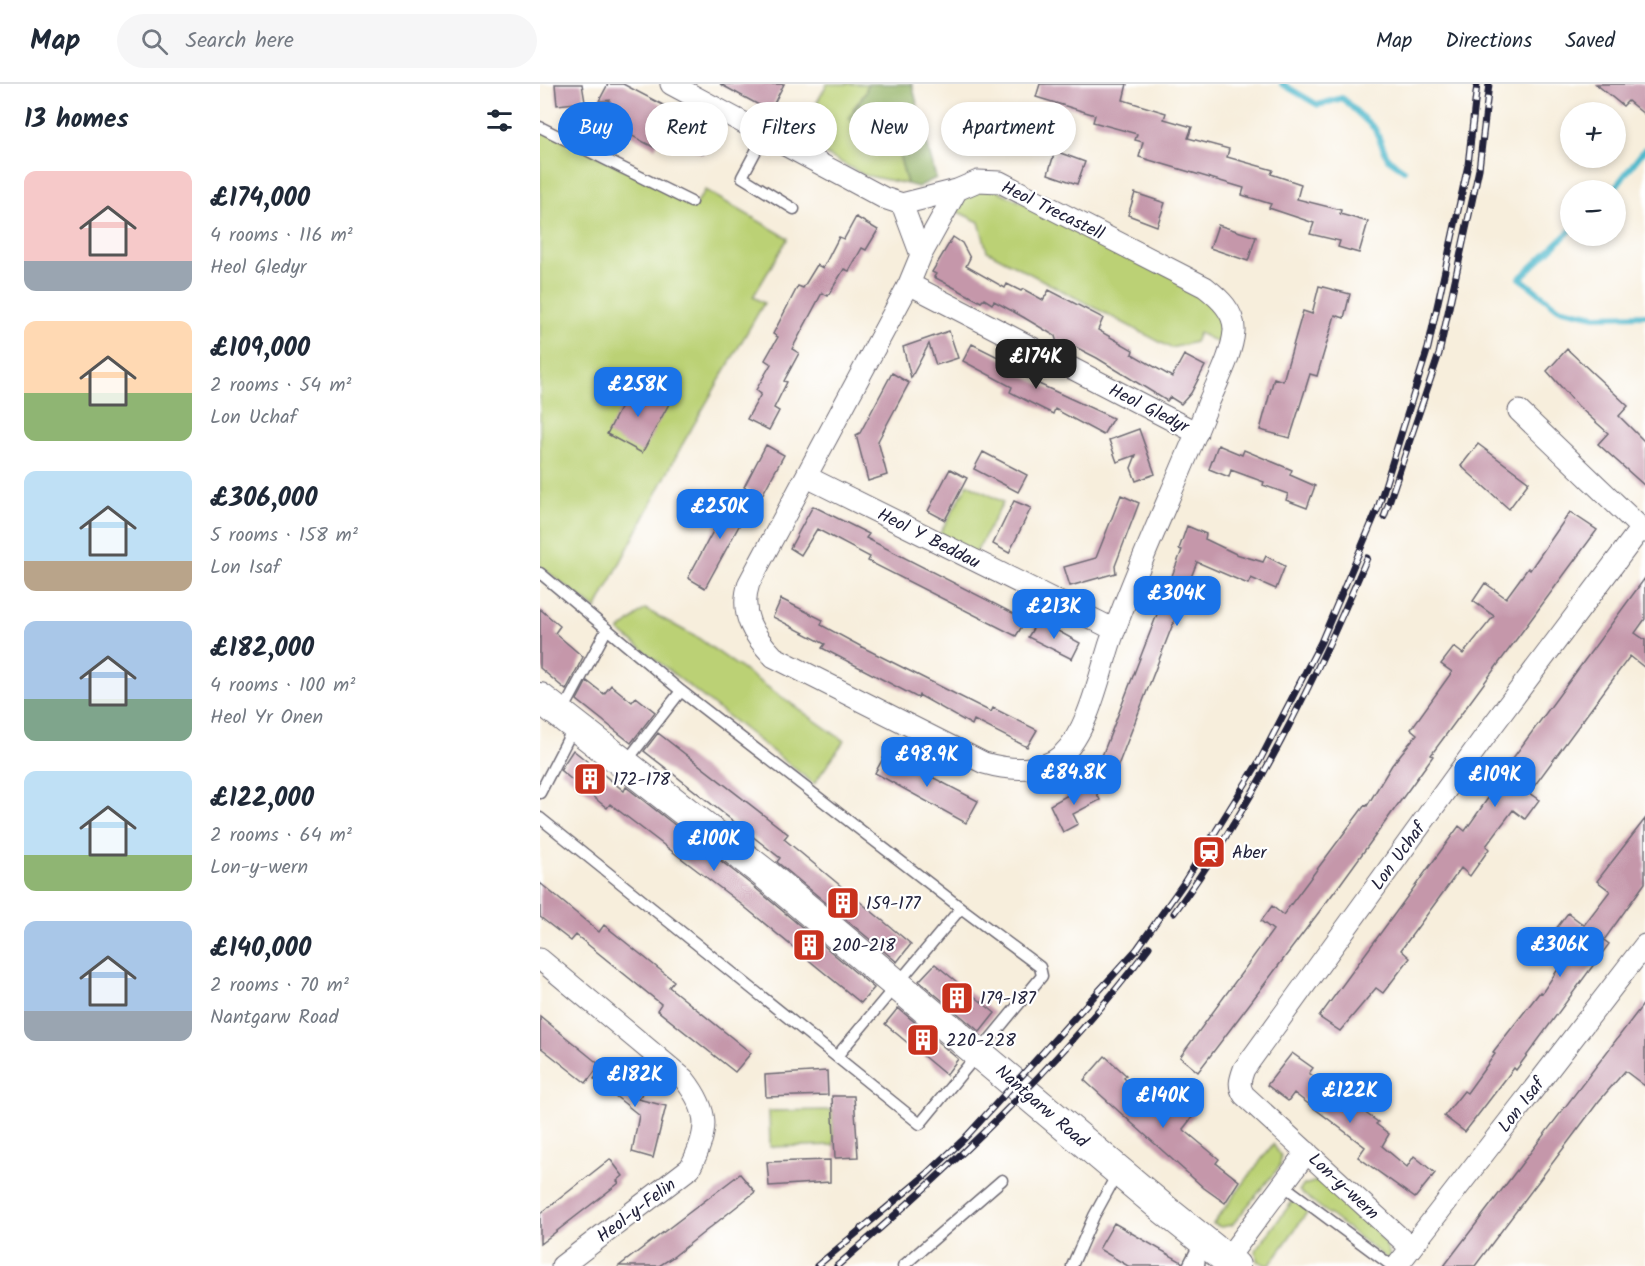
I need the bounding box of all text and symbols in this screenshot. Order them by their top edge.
search box [117,14,537,68]
text: Map [30,19,81,64]
text: Search here [186,24,294,59]
icon: search [138,25,171,58]
text: Map [1376,25,1412,58]
text: Directions [1445,25,1532,58]
text: Saved [1565,25,1615,58]
text: 13 homes [24,99,129,141]
chip: Buy [558,102,633,156]
chip: Rent [645,102,728,156]
chip: Filters [740,102,837,156]
chip: New [849,102,929,156]
chip: Apartment [941,102,1076,156]
map controls [1560,102,1626,246]
button: + [1560,102,1626,168]
icon: filters [483,104,516,137]
street label: Heol Trecastell [996,174,1109,249]
text: £174,000 [210,178,310,220]
button: − [1560,180,1626,246]
icon: home [72,195,144,267]
text: 4 rooms · 116 m² [210,220,353,252]
text: Heol Gledyr [210,252,306,284]
text: £109,000 [210,328,310,370]
pin: £174K [994,339,1078,390]
text: £174K [1009,342,1063,374]
icon: home [72,345,144,417]
pin: £258K [596,367,680,418]
text: 2 rooms · 54 m² [210,370,351,402]
text: £258K [608,370,668,402]
street label: Heol Gledyr [1103,377,1195,442]
text: Lon Uchaf [210,402,297,434]
text: £306,000 [210,478,318,520]
pin: £250K [678,489,762,540]
text: £250K [691,492,749,524]
icon: home [72,495,144,567]
street label: Heol Y Beddau [872,501,985,578]
text: 5 rooms · 158 m² [210,520,358,552]
text: Lon Isaf [210,552,280,584]
pin: £304K [1135,576,1219,627]
text: £304K [1148,579,1206,611]
pin: £213K [1012,589,1096,640]
text: £213K [1026,592,1082,624]
text: £182,000 [210,628,314,670]
icon: home [72,645,144,717]
text: 4 rooms · 100 m² [210,670,355,702]
text: Heol Yr Onen [210,702,323,734]
pin: £98.9K [878,737,976,788]
text: £98.9K [895,740,959,772]
pin: £84.8K [1025,755,1123,806]
pin: £109K [1453,757,1537,808]
text: £84.8K [1041,758,1107,790]
text: £109K [1468,760,1522,792]
building icon: 172-178 [572,761,608,797]
place label: 172-178 [613,766,671,795]
text: £122,000 [210,778,314,820]
icon: home [72,795,144,867]
street label: Lon Uchaf [1364,815,1435,897]
text: 2 rooms · 64 m² [210,820,352,852]
pin: £100K [672,821,756,872]
text: £100K [687,824,741,856]
station icon: Aber [1191,834,1227,870]
place label: Aber [1232,839,1267,868]
text: Lon-y-wern [210,852,308,884]
building icon: 159-177 [825,885,861,921]
place label: 159-177 [866,890,921,919]
building icon: 200-218 [791,927,827,963]
pin: £306K [1518,927,1602,978]
text: £140,000 [210,928,311,970]
text: £306K [1531,930,1589,962]
place label: 200-218 [832,932,896,961]
icon: home [72,945,144,1017]
text: 2 rooms · 70 m² [210,970,349,1002]
building icon: 179-187 [939,980,975,1016]
place label: 179-187 [980,985,1036,1014]
text: Nantgarw Road [210,1002,338,1034]
building icon: 220-228 [905,1022,941,1058]
place label: 220-228 [946,1027,1016,1056]
pin: £182K [593,1057,677,1108]
street label: Nantgarw Road [988,1058,1095,1157]
text: £182K [607,1060,663,1092]
street label: Lon Isaf [1491,1070,1554,1140]
pin: £122K [1308,1073,1392,1124]
text: £122K [1322,1076,1378,1108]
pin: £140K [1121,1078,1205,1129]
text: £140K [1136,1081,1190,1113]
street label: Lon-y-wern [1301,1146,1385,1228]
street label: Heol-y-Felin [591,1171,683,1251]

